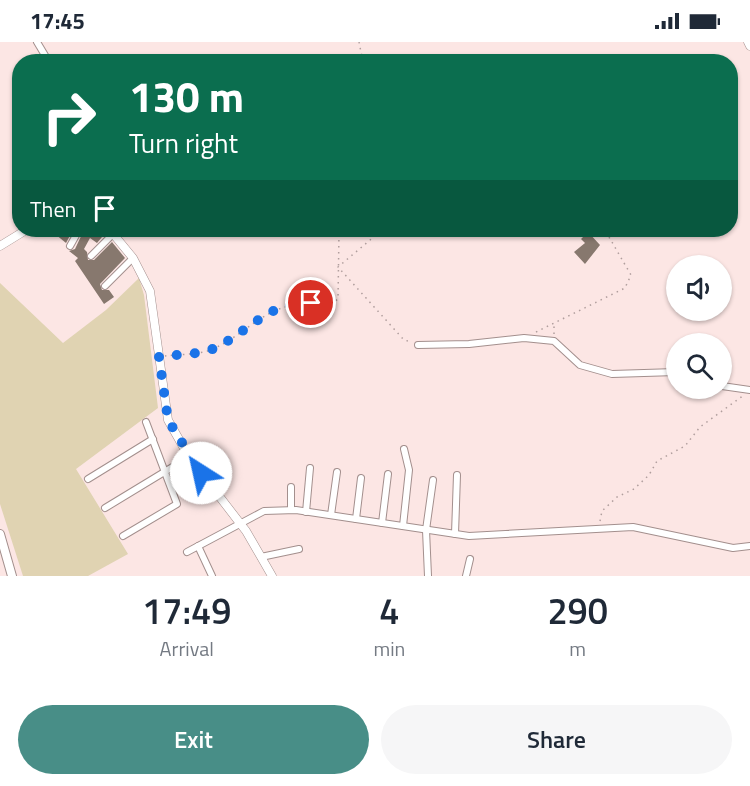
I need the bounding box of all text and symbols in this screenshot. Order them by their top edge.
text: 17:45 [30,4,85,38]
text: 130 m [129,64,244,128]
icon: right [30,78,108,156]
text: Turn right [129,122,238,163]
text: Then [30,192,76,226]
icon: arrive [88,192,121,225]
map controls [666,255,732,399]
button: sound [666,255,732,321]
pin [285,277,336,328]
icon: arrive [294,286,327,319]
button: search [666,333,732,399]
position arrow [169,441,233,505]
text: 17:49 [142,583,231,638]
text: 4 [379,583,399,638]
text: 290 [547,583,608,638]
text: Arrival [160,633,214,664]
text: min [373,633,405,664]
text: m [569,633,586,664]
button: Exit [18,705,369,774]
button: Share [381,705,732,774]

